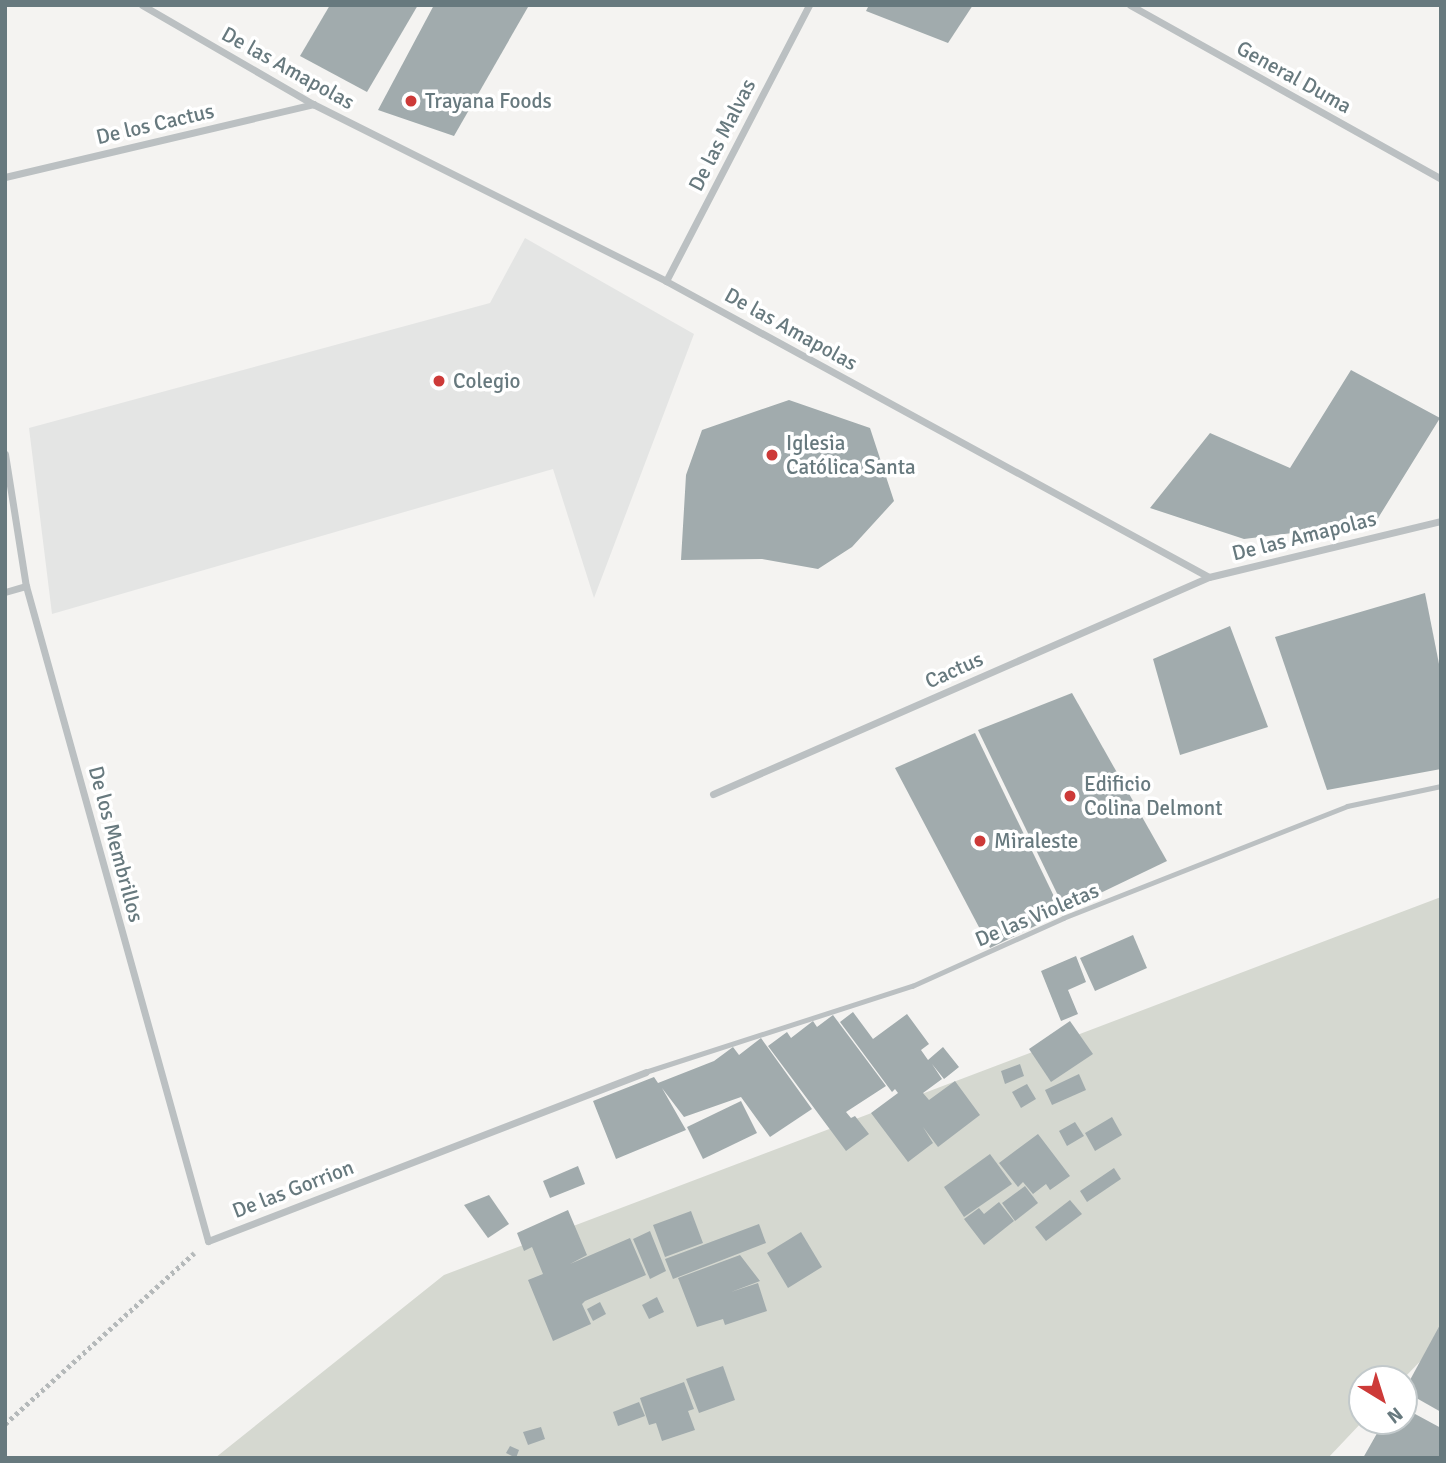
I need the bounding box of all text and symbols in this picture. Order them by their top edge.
street label: De las Amapolas [217,21,359,115]
street label: General Duma [1232,35,1356,119]
street label: De las Malvas [683,75,761,195]
place label: Trayana Foods [425,88,552,114]
marker: Trayana Foods [403,93,419,109]
street label: De los Cactus [93,98,217,150]
street label: De las Amapolas [720,282,862,376]
place label: Colegio [453,368,521,394]
marker: Colegio [431,373,447,389]
place label: Iglesia Católica Santa [786,430,916,480]
marker: Iglesia Católica Santa [764,447,780,463]
street label: De las Amapolas [1229,506,1379,566]
street label: Cactus [921,646,987,694]
street label: De los Membrillos [83,763,149,925]
place label: Edificio Colina Delmont [1084,771,1223,821]
marker: Edificio Colina Delmont [1062,788,1078,804]
place label: Miraleste [994,828,1078,854]
marker: Miraleste [972,833,988,849]
street label: De las Violetas [971,878,1103,952]
street label: De las Gorrion [229,1154,357,1224]
north arrow [1348,1365,1418,1435]
text: N [1382,1401,1407,1428]

